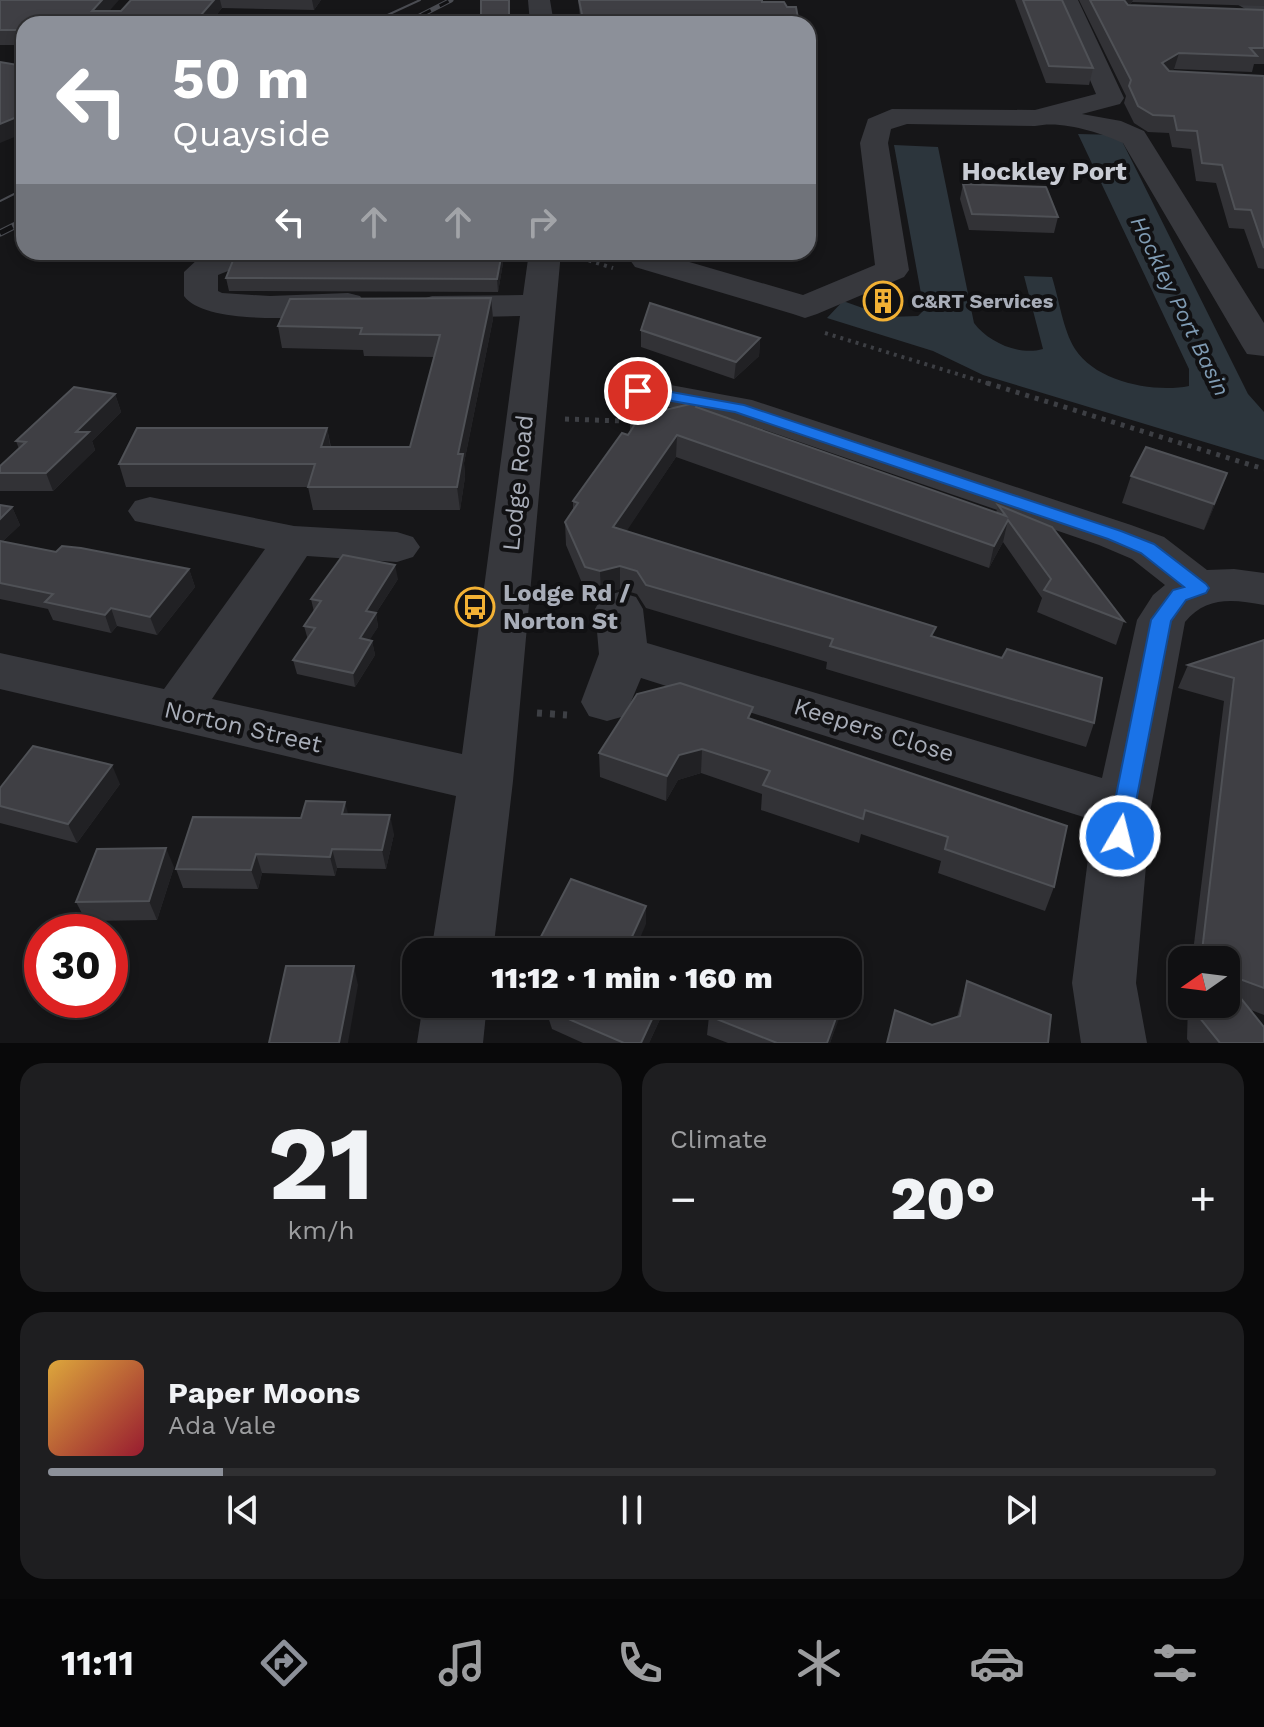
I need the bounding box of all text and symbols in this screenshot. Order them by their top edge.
text: 50 m [172,46,309,112]
icon: left [40,48,144,152]
text: Quayside [172,113,330,155]
district label: Hockley Port [961,156,1127,186]
icon: left [268,200,312,244]
icon: ahead [352,200,396,244]
icon: ahead [436,200,480,244]
icon: right [520,200,564,244]
water label: Hockley Port Basin [1126,212,1234,400]
building icon: C&RT Services [862,280,904,322]
place label: C&RT Services [911,289,1054,313]
pin [604,357,672,425]
icon: arrive [616,369,660,413]
street label: Lodge Road [497,413,539,553]
place label: Lodge Rd / Norton St [503,579,630,635]
bus stop icon: Lodge Rd / Norton St [454,586,496,628]
street label: Keepers Close [790,692,958,768]
street label: Norton Street [162,695,324,759]
position arrow [1078,794,1162,878]
speed limit sign: 30 [24,914,128,1018]
north arrow [1168,946,1240,1018]
map controls [1168,946,1240,1018]
text: 11:12 · 1 min · 160 m [491,960,773,995]
text: 21 [268,1102,374,1224]
text: Climate [670,1124,768,1154]
text: 20° [890,1163,996,1234]
text: − [670,1173,697,1225]
text: + [1189,1173,1216,1225]
text: km/h [288,1215,354,1245]
text: Paper Moons [168,1375,360,1410]
text: Ada Vale [168,1410,276,1440]
icon: previous [221,1488,265,1532]
icon: pause [610,1488,654,1532]
icon: next [999,1488,1043,1532]
icon: directions [256,1635,312,1691]
icon: music [434,1635,490,1691]
icon: phone [612,1635,668,1691]
icon: climate [791,1635,847,1691]
icon: car [969,1635,1025,1691]
icon: filters [1147,1635,1203,1691]
text: 11:11 [61,1642,134,1684]

